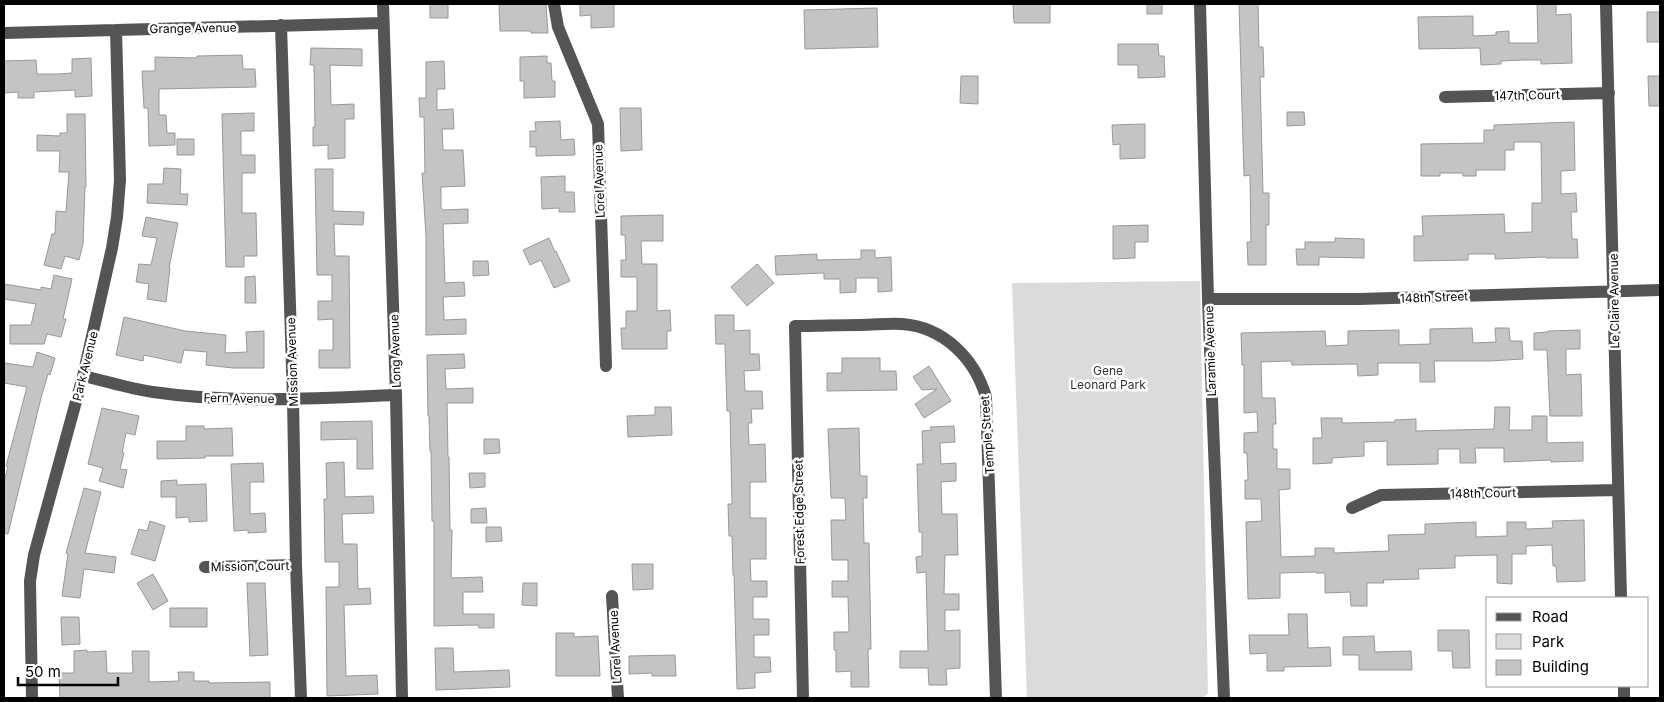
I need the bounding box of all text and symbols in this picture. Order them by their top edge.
street label: Grange Avenue [149,20,237,36]
street label: 147th Court [1494,87,1560,103]
street label: Lorel Avenue [590,144,608,218]
street label: Le Claire Avenue [1606,253,1622,349]
street label: 148th Street [1400,288,1468,306]
street label: Laramie Avenue [1201,305,1219,397]
street label: Long Avenue [386,314,404,388]
street label: Mission Avenue [283,317,301,407]
street label: Park Avenue [69,330,101,402]
park label: Gene Leonard Park [1070,363,1146,392]
street label: Fern Avenue [203,390,275,406]
street label: Temple Street [977,395,997,475]
street label: Forest Edge Street [791,459,807,565]
street label: 148th Court [1450,485,1516,501]
street label: Mission Court [211,558,290,574]
legend [1486,597,1649,687]
text: Road [1532,607,1568,626]
street label: Lorel Avenue [606,610,624,684]
text: Park [1532,632,1565,651]
scale bar [18,654,118,686]
text: Building [1532,657,1589,676]
text: 50 m [25,662,61,681]

